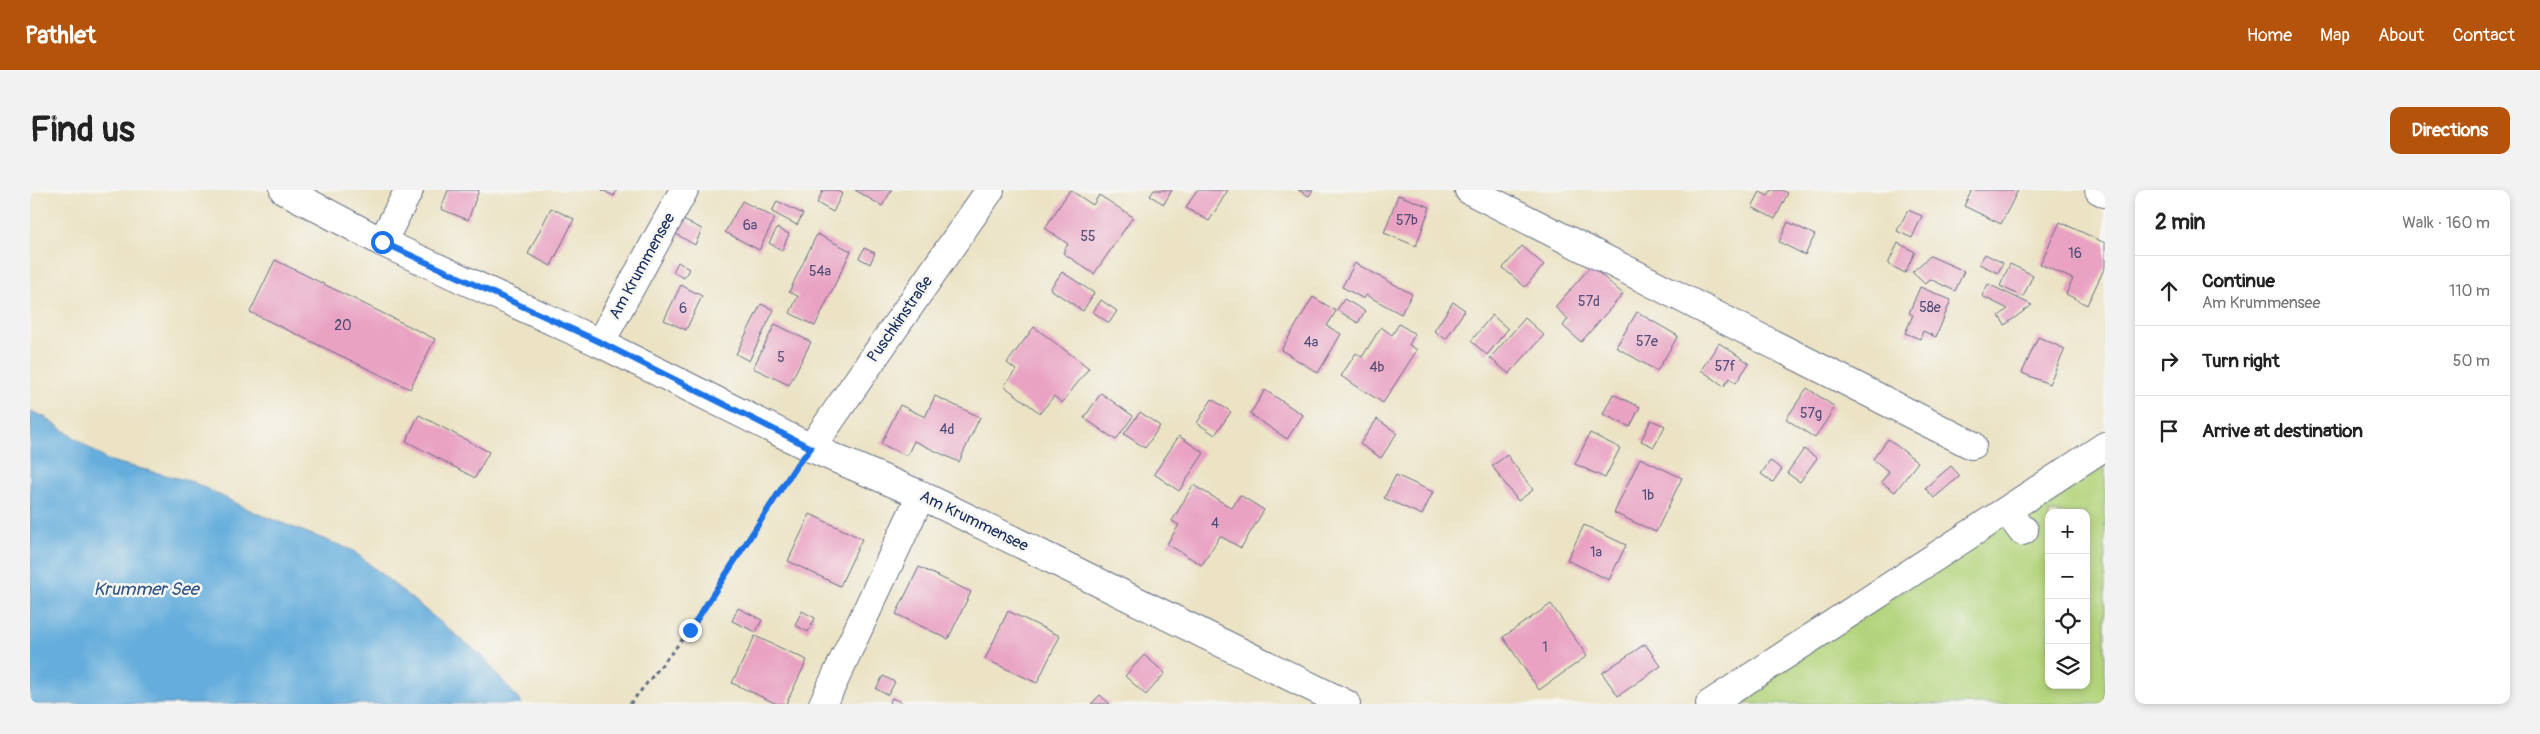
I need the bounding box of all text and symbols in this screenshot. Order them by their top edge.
text: Pathlet [25,21,96,50]
text: Home [2247,24,2292,47]
text: Map [2320,24,2350,47]
text: About [2378,24,2424,47]
text: Contact [2452,24,2515,47]
button: Directions [2390,107,2510,154]
text: Find us [30,108,135,152]
street label: Am Krummensee [605,209,679,323]
text: 2 min [2155,209,2205,236]
house number: 57b [1396,212,1418,229]
text: Walk · 160 m [2402,213,2490,233]
house number: 6a [743,217,757,234]
house number: 55 [1080,228,1096,245]
route start [371,231,394,254]
house number: 16 [2068,245,2082,262]
house number: 54a [809,263,831,280]
text: Continue [2202,269,2275,293]
street label: Puschkinstraße [863,272,937,366]
icon: ahead [2155,277,2183,305]
text: 110 m [2449,281,2490,301]
house number: 57d [1578,293,1600,310]
text: Am Krummensee [2202,293,2320,313]
house number: 58e [1919,299,1941,316]
house number: 6 [679,300,687,317]
house number: 20 [334,317,352,334]
house number: 57e [1636,333,1658,350]
house number: 4a [1304,334,1318,351]
icon: right [2155,347,2183,375]
house number: 5 [777,349,785,366]
text: Turn right [2202,349,2280,373]
text: 50 m [2453,351,2490,371]
house number: 57f [1715,358,1736,375]
house number: 4b [1370,359,1385,376]
house number: 57g [1800,405,1822,422]
icon: arrive [2155,417,2183,445]
text: Arrive at destination [2202,419,2363,443]
house number: 4d [940,421,955,438]
street label: Am Krummensee [916,486,1032,556]
house number: 1b [1642,487,1654,504]
map controls [2045,509,2090,689]
button: + [2045,509,2090,554]
house number: 4 [1211,515,1219,532]
house number: 1a [1590,544,1602,561]
button: − [2045,554,2090,599]
water label: Krummer See [93,578,201,601]
button: locate [2045,599,2090,644]
route end [679,619,702,642]
house number: 1 [1542,639,1548,656]
button: layers [2045,644,2090,689]

